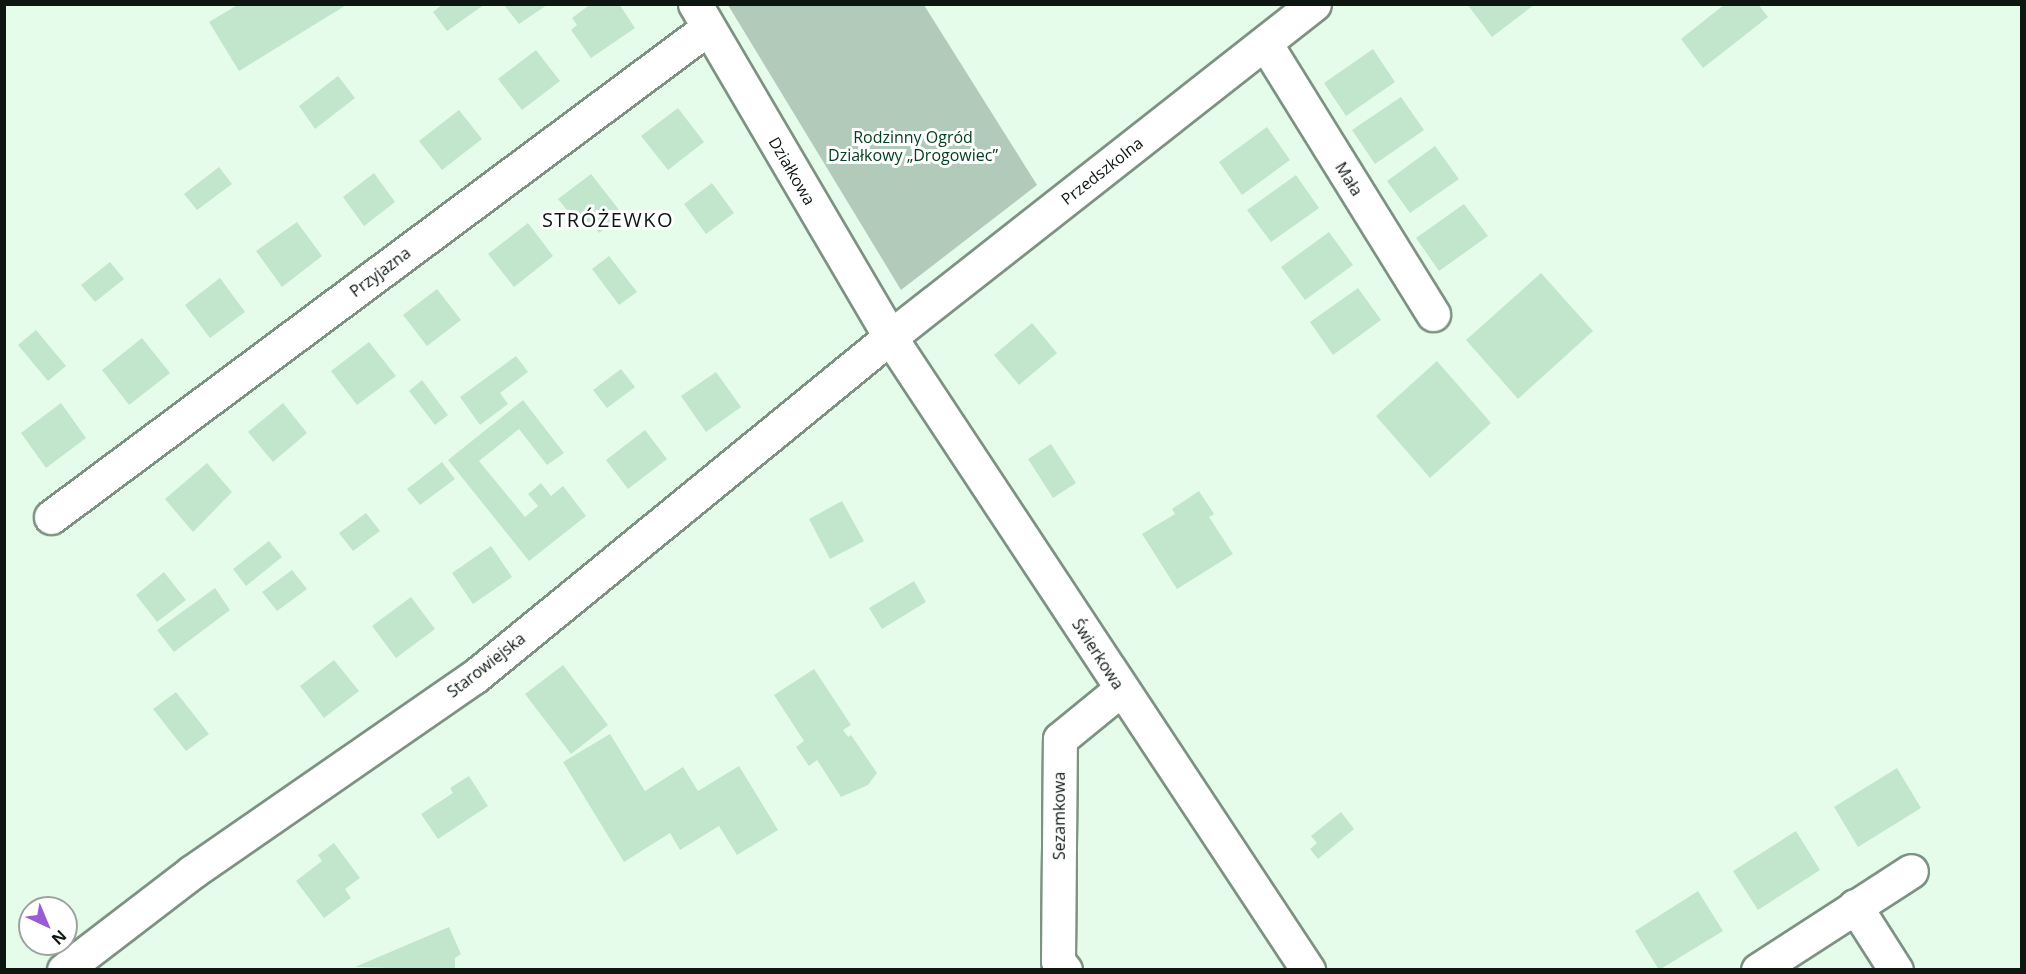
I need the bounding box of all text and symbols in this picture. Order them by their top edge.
park label: Rodzinny Ogród Działkowy „Drogowiec” [828,127,998,165]
street label: Przedszkolna [1057,133,1147,209]
street label: Działkowa [765,134,819,208]
street label: Mała [1331,159,1367,199]
district label: STRÓŻEWKO [542,207,674,231]
street label: Przyjazna [346,243,414,301]
street label: Świerkowa [1068,615,1128,693]
street label: Starowiejska [443,629,529,701]
street label: Sezamkowa [1049,772,1069,860]
north arrow [18,896,78,956]
text: N [47,925,71,950]

